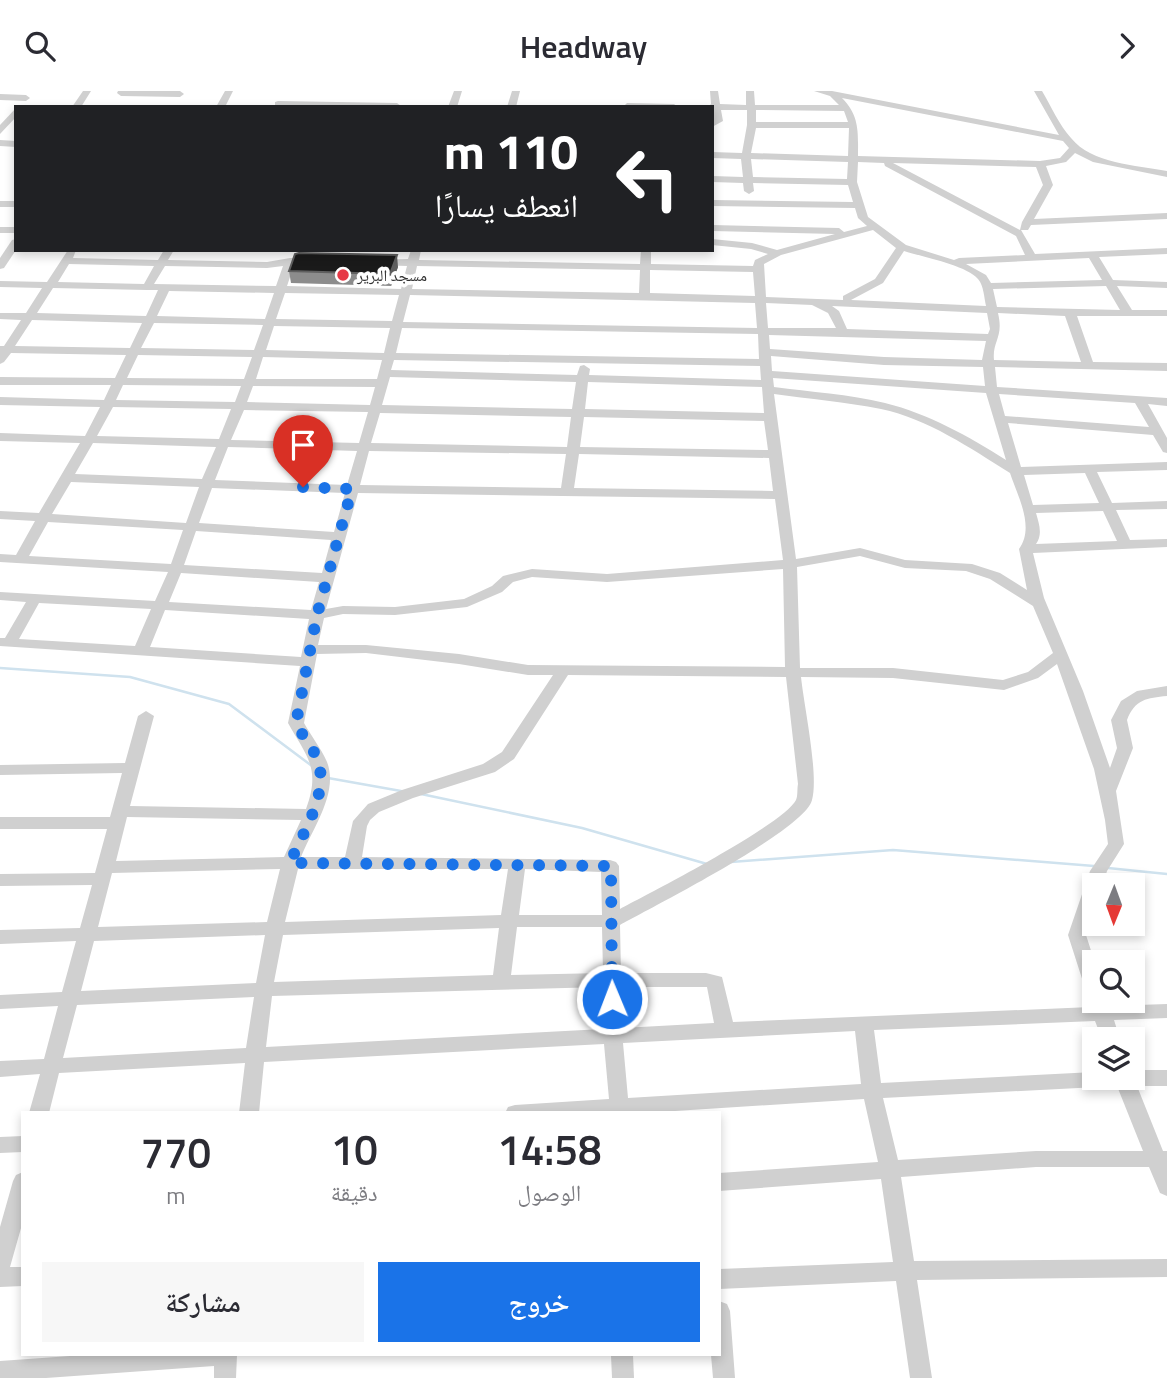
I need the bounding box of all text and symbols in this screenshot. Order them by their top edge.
text: Headway [520,22,647,70]
icon: search [21,27,59,65]
icon: forward [1108,27,1146,65]
text: 110 m [444,113,578,188]
icon: left [602,133,693,224]
text: انعطف يسارًا [435,181,578,229]
place label: مسجد البرير [356,263,427,287]
marker: مسجد البرير [335,267,351,283]
pin [273,415,333,487]
icon: arrive [284,426,322,464]
north arrow [1082,873,1144,936]
map controls [1082,873,1145,1090]
button: search [1082,950,1145,1013]
position arrow [575,962,649,1036]
button: layers [1082,1027,1145,1090]
text: 10 [331,1117,378,1181]
text: 14:58 [497,1117,601,1181]
text: 770 [141,1120,211,1184]
text: دقيقة [331,1175,378,1210]
text: الوصول [518,1175,581,1210]
text: m [166,1178,185,1213]
button: مشاركة [42,1262,364,1342]
button: خروج [378,1262,700,1342]

